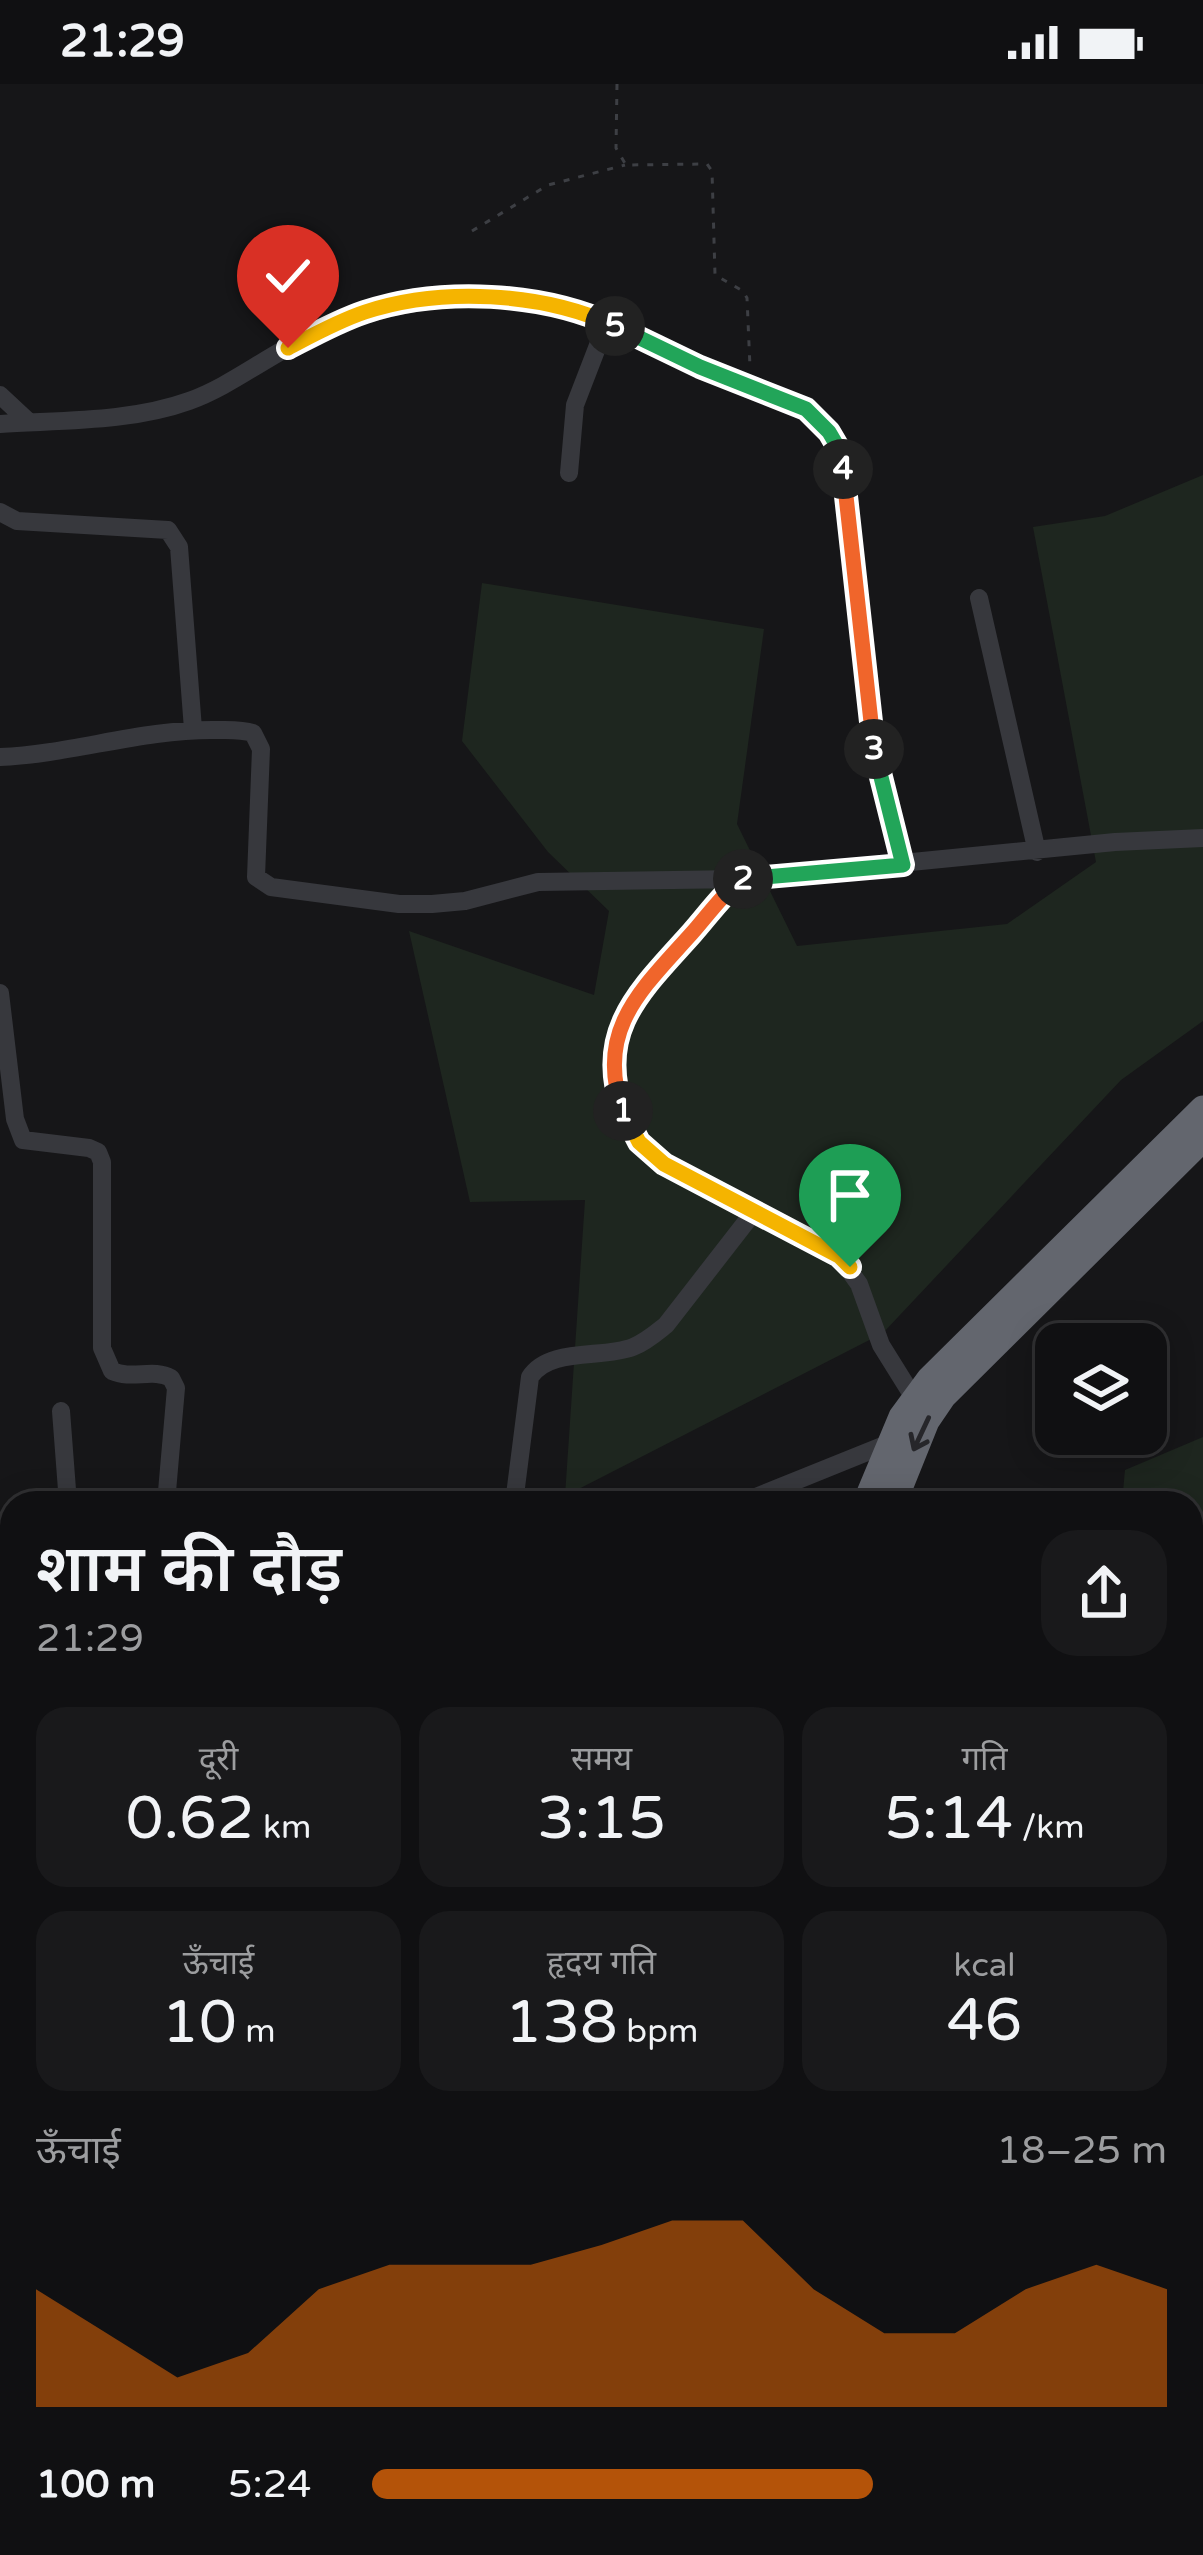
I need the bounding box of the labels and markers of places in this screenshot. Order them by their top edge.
pin [237,225,339,348]
pin: 5 [585,296,645,356]
pin: 4 [813,439,873,499]
pin: 3 [844,719,904,779]
pin: 2 [713,849,773,909]
pin: 1 [593,1081,653,1141]
pin [799,1144,901,1267]

